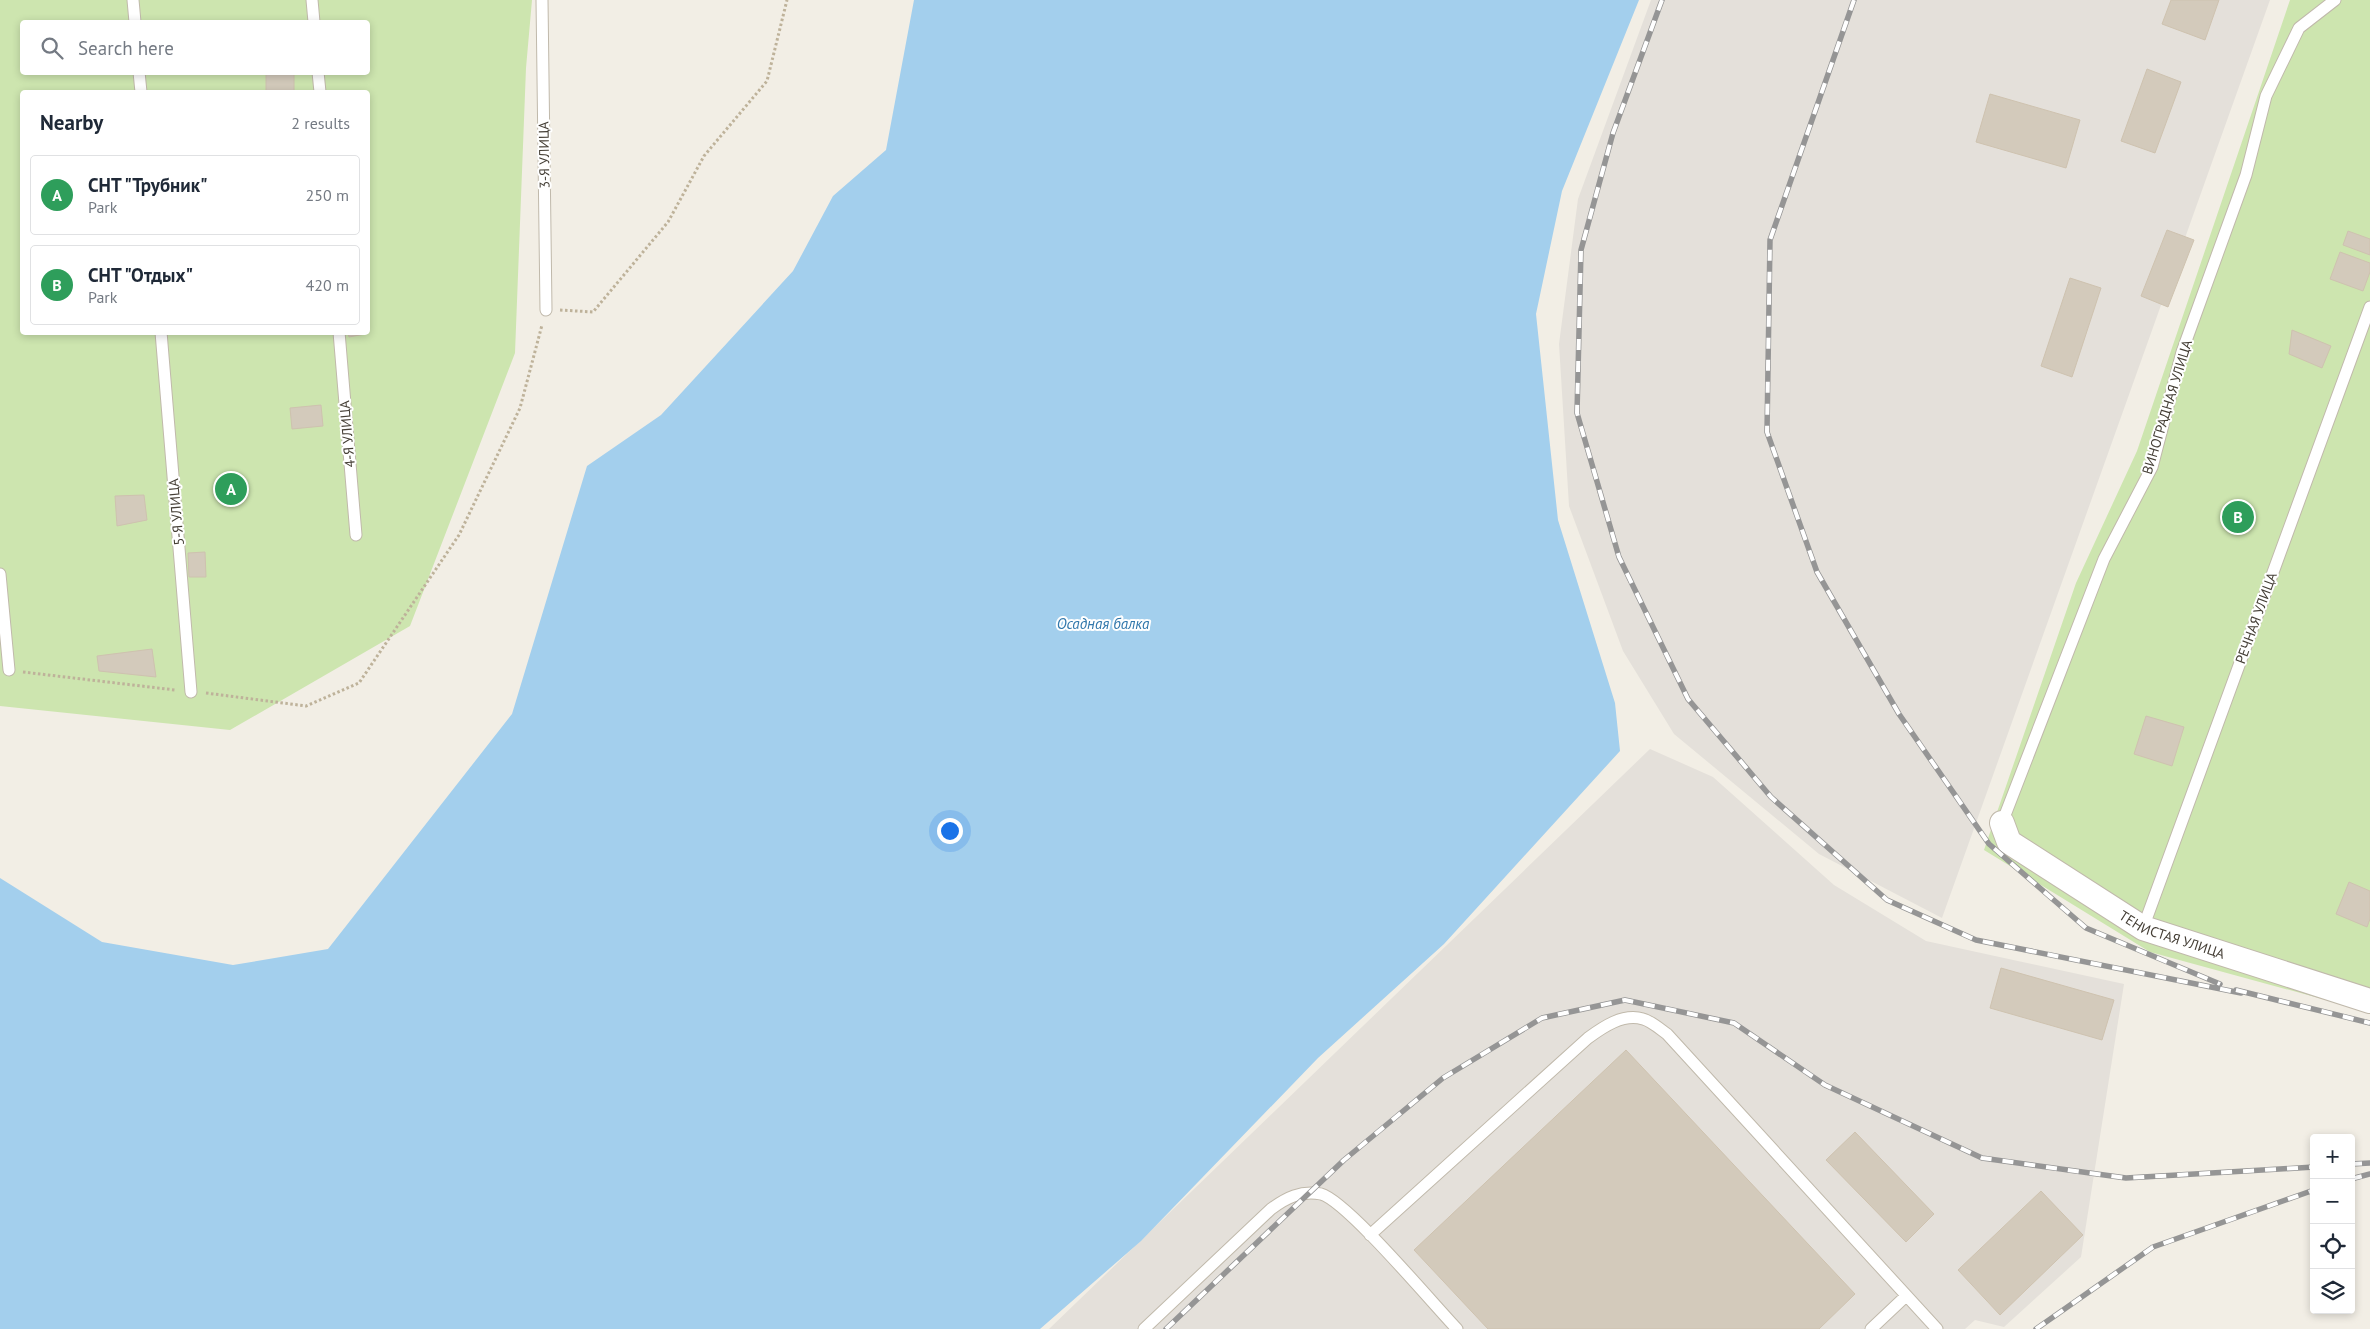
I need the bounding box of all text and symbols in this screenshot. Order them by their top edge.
search box [20,20,370,75]
icon: search [38,34,66,62]
text: Search here [78,36,174,60]
text: Nearby [40,109,103,136]
text: 2 results [291,113,350,133]
street label: 3-Я УЛИЦА [534,120,554,189]
text: СНТ "Трубник" [88,173,208,197]
text: A [52,185,62,205]
text: 250 m [306,185,349,205]
text: Park [88,197,117,217]
text: СНТ "Отдых" [88,263,193,287]
text: B [52,275,62,295]
text: 420 m [306,275,349,295]
text: Park [88,287,117,307]
street label: ВИНОГРАДНАЯ УЛИЦА [2138,337,2196,476]
street label: 4-Я УЛИЦА [335,399,359,468]
pin: A [215,470,247,508]
street label: 5-Я УЛИЦА [164,477,188,546]
pin: B [2222,498,2254,536]
street label: РЕЧНАЯ УЛИЦА [2231,569,2281,666]
water label: Осадная балка [1057,614,1150,633]
your location [937,818,963,844]
street label: ТЕНИСТАЯ УЛИЦА [2116,906,2228,963]
map controls [2310,1134,2355,1314]
button: + [2310,1134,2355,1179]
button: − [2310,1179,2355,1224]
button: locate [2310,1224,2355,1269]
button: layers [2310,1269,2355,1314]

